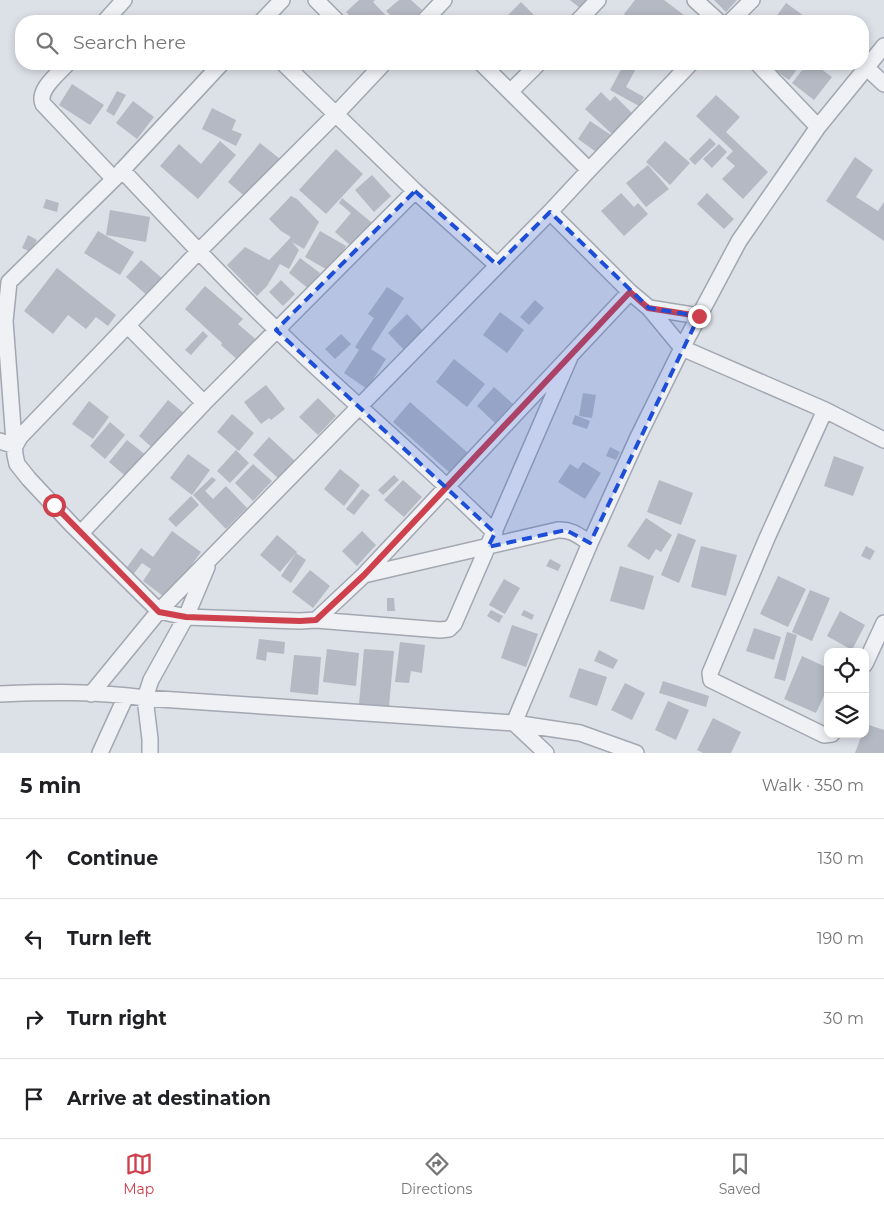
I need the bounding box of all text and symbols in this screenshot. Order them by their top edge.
search box [15,15,869,70]
icon: search [33,29,61,57]
text: Search here [73,31,186,54]
route end [688,305,711,328]
route start [43,494,66,517]
map controls [824,648,869,738]
button: locate [824,648,869,693]
button: layers [824,693,869,738]
text: 5 min [20,773,81,798]
text: Walk · 350 m [762,776,864,795]
icon: ahead [20,845,48,873]
text: Continue [67,847,158,870]
text: 130 m [817,849,864,868]
icon: left [20,925,48,953]
text: Turn left [67,927,152,950]
text: 190 m [817,929,864,948]
icon: right [20,1005,48,1033]
text: Turn right [67,1007,167,1030]
text: 30 m [823,1009,864,1028]
icon: arrive [20,1085,48,1113]
text: Arrive at destination [67,1087,271,1110]
tab: Map [123,1150,154,1198]
tab: Directions [401,1150,472,1198]
tab: Saved [719,1150,761,1198]

